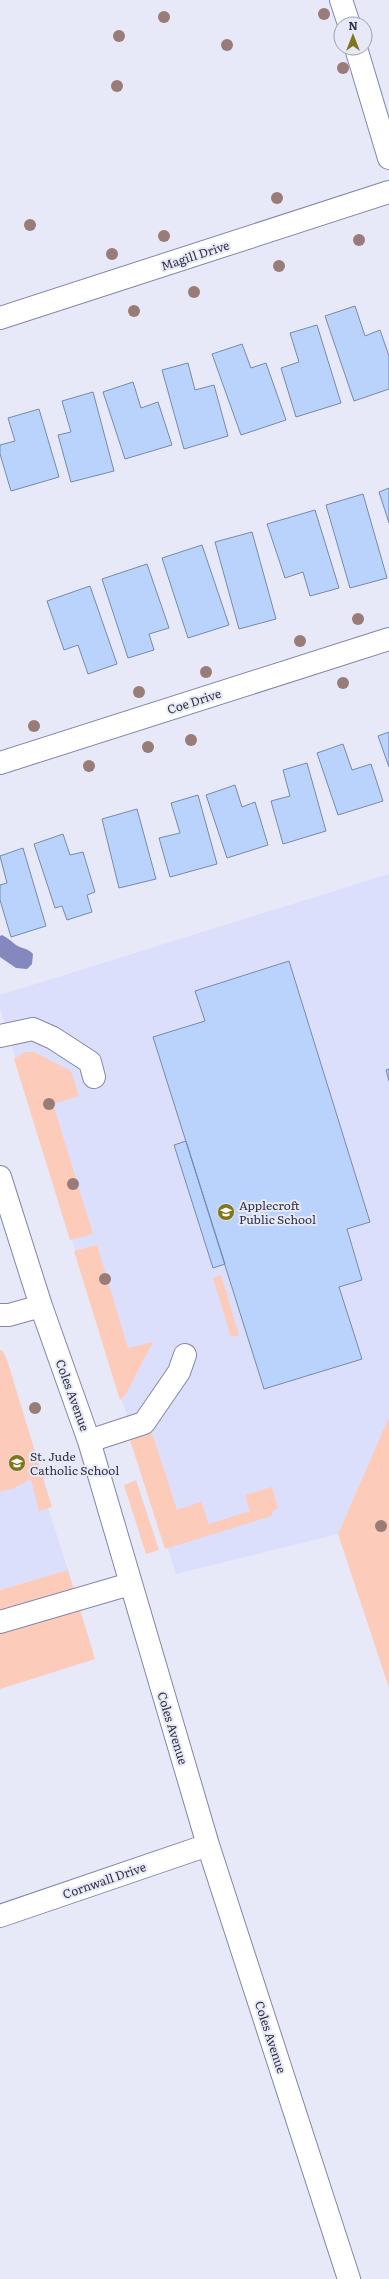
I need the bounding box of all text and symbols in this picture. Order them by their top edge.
north arrow [333,16,373,56]
text: N [348,17,358,33]
street label: Magill Drive [158,235,232,275]
street label: Coe Drive [165,684,223,718]
place label: Applecroft Public School [239,1196,316,1228]
school or university icon: Applecroft Public School [216,1202,236,1222]
street label: Coles Avenue [52,1357,94,1433]
place label: St. Jude Catholic School [30,1447,119,1479]
school or university icon: St. Jude Catholic School [7,1453,27,1473]
street label: Coles Avenue [153,1689,193,1767]
street label: Cornwall Drive [60,1857,148,1903]
street label: Coles Avenue [251,1998,291,2076]

